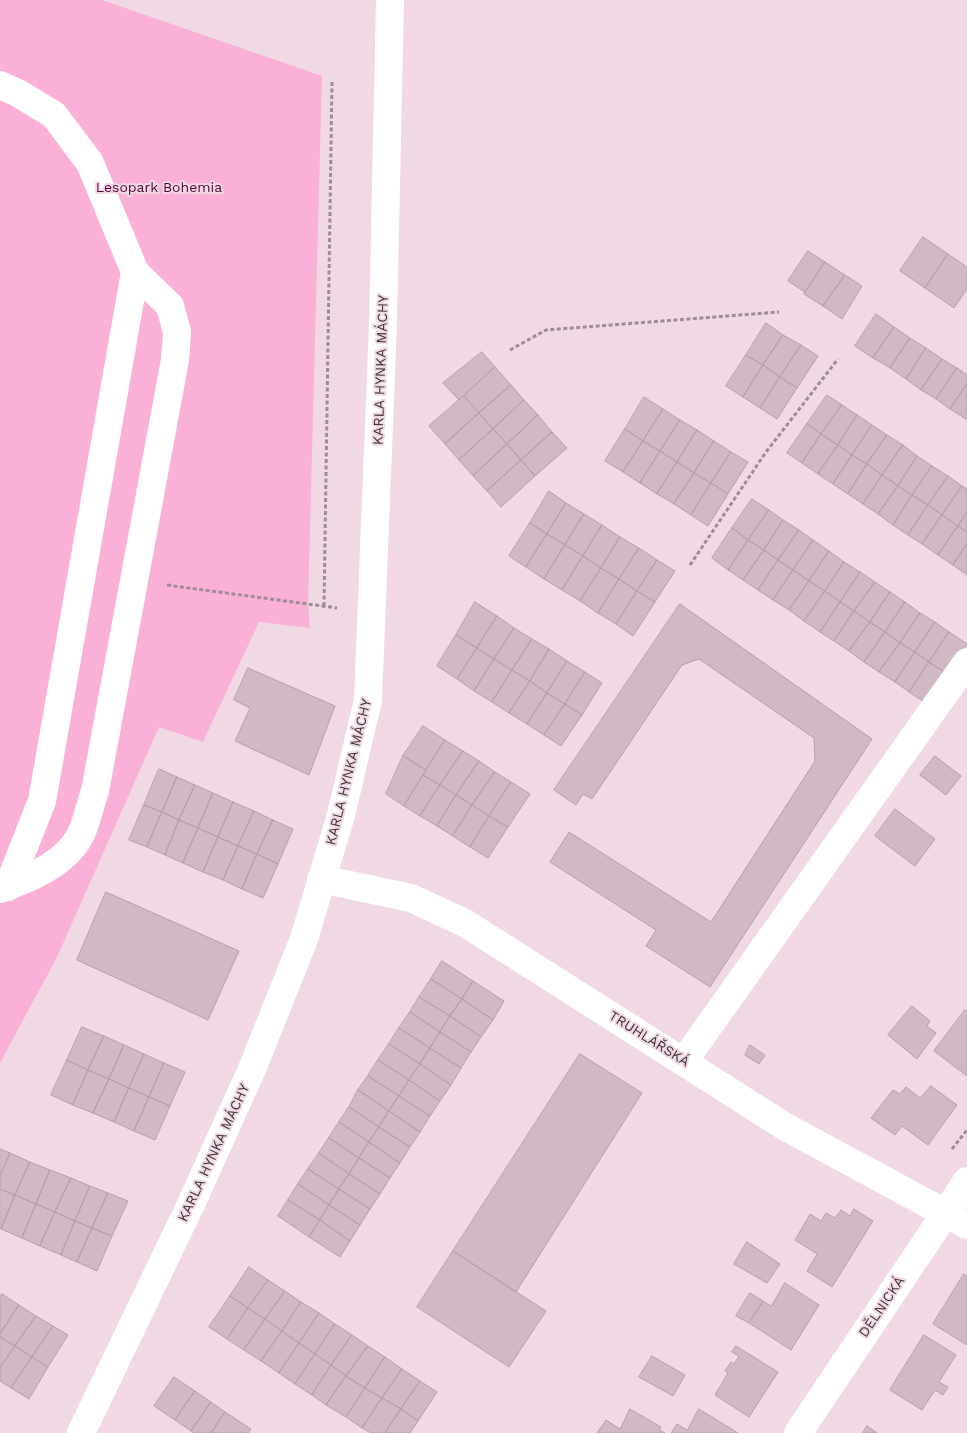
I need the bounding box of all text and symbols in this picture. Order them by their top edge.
park label: Lesopark Bohemia [96,180,222,196]
street label: KARLA HYNKA MÁCHY [370,295,392,445]
street label: KARLA HYNKA MÁCHY [323,697,375,847]
street label: TRUHLÁŘSKÁ [605,1007,693,1071]
street label: KARLA HYNKA MÁCHY [175,1081,253,1225]
street label: DĚLNICKÁ [856,1273,908,1341]

